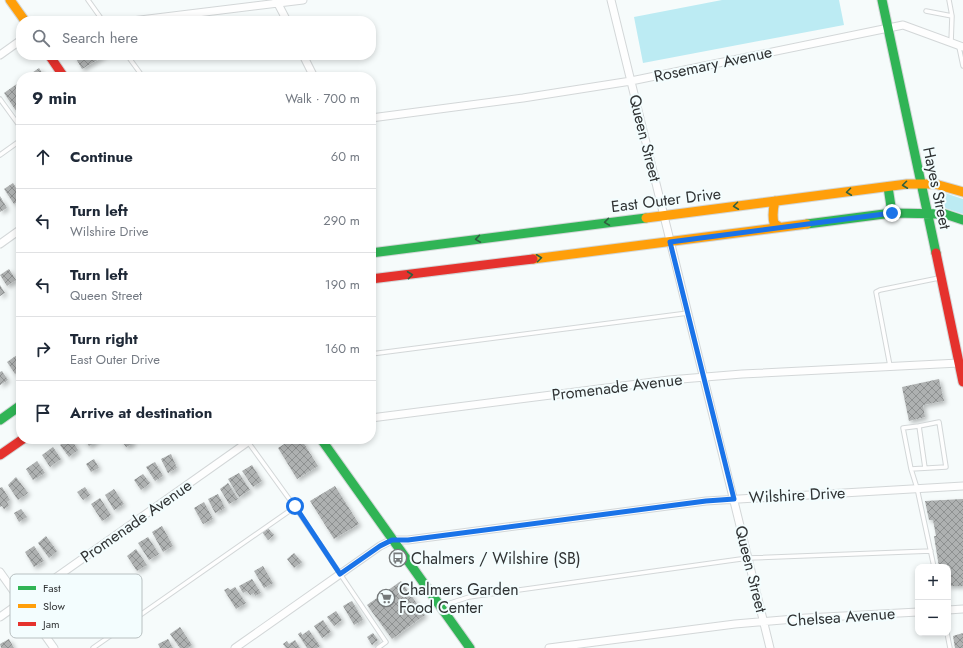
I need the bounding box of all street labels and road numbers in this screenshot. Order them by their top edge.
street label: Rosemary Avenue [652,40,774,88]
street label: Queen Street [623,92,667,184]
street label: Hayes Street [917,145,957,231]
street label: East Outer Drive [610,182,722,218]
street label: Promenade Avenue [550,368,684,406]
street label: Promenade Avenue [76,474,196,568]
street label: Wilshire Drive [748,481,846,509]
street label: Queen Street [729,523,773,615]
street label: Chelsea Avenue [786,602,896,632]

